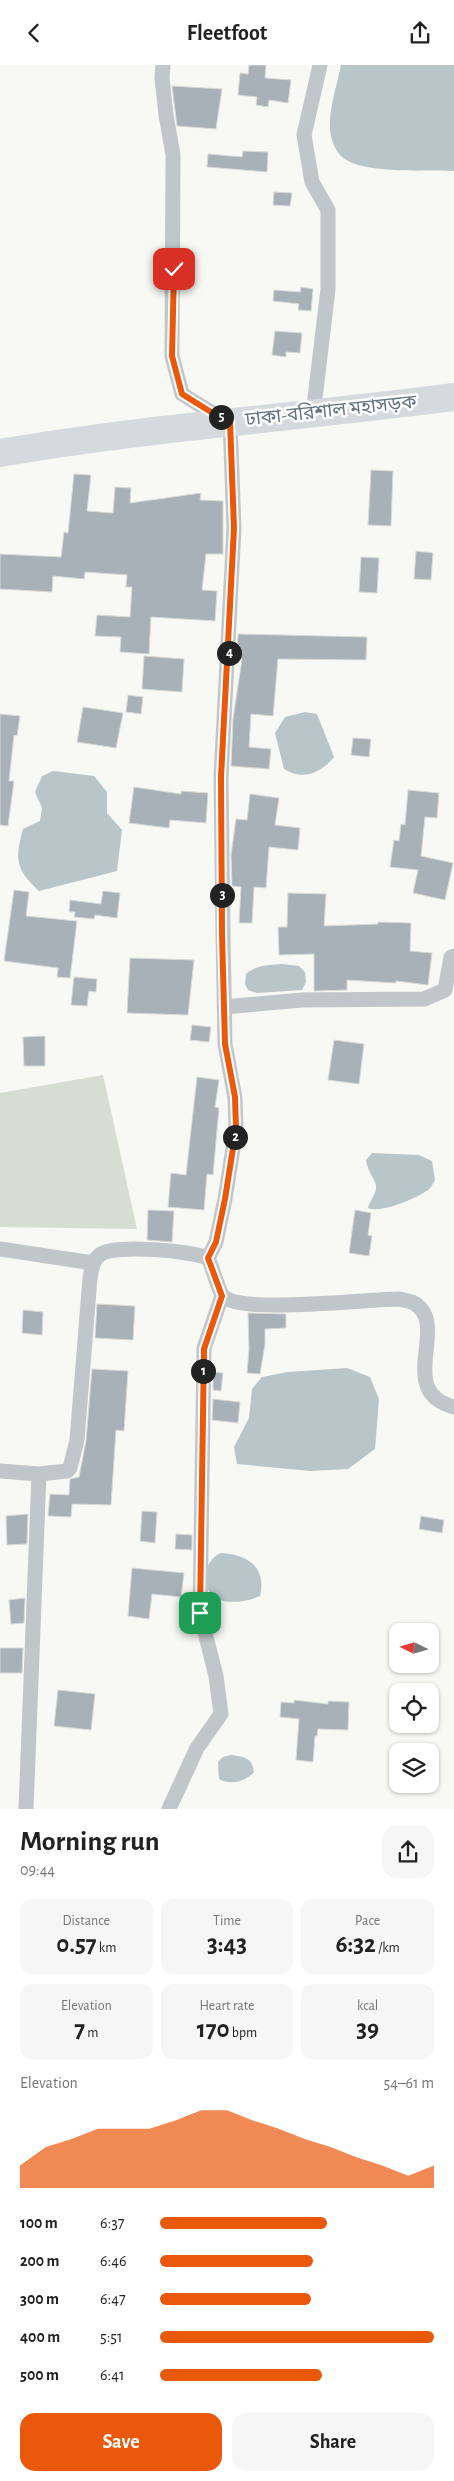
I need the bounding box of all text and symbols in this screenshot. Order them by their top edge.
icon: back [20,19,48,47]
icon: share [406,19,434,47]
text: Fleetfoot [187,22,267,44]
pin [153,248,195,290]
icon: check [160,255,188,283]
street label: ঢাকা-বরিশাল মহাসড়ক [243,390,418,430]
pin: 5 [208,405,234,429]
text: 5 [218,410,225,424]
pin: 4 [216,641,242,665]
text: 4 [226,646,233,660]
pin: 3 [210,883,234,907]
text: 3 [219,888,226,902]
pin: 2 [222,1125,248,1149]
text: 2 [232,1130,239,1144]
pin: 1 [190,1359,216,1383]
text: 1 [201,1364,206,1378]
pin [179,1592,221,1634]
icon: arrive [186,1599,214,1627]
north arrow [389,1623,439,1673]
map controls [389,1623,439,1793]
button: locate [389,1683,439,1733]
button: layers [389,1743,439,1793]
button: share [382,1826,434,1878]
text: Morning run [20,1828,160,1856]
text: 09:44 [20,1862,55,1878]
text: Distance [63,1914,110,1928]
text: Time [213,1914,241,1928]
text: Pace [355,1914,380,1928]
text: 0.57 [56,1932,97,1957]
text: 3:43 [207,1932,247,1957]
text: 6:32 [336,1932,376,1957]
text: km [97,1941,116,1955]
text: /km [376,1941,400,1955]
text: Elevation [61,1999,112,2013]
text: Heart rate [200,1999,254,2013]
text: kcal [357,1999,378,2013]
text: 7 [74,2017,85,2042]
text: 170 [197,2017,230,2042]
text: 39 [356,2017,379,2042]
text: m [85,2026,98,2040]
text: bpm [230,2026,257,2040]
text: Elevation [20,2075,78,2091]
text: 54–61 m [384,2075,434,2091]
text: 100 m [20,2215,58,2231]
text: 6:37 [100,2215,124,2231]
text: 200 m [20,2253,60,2269]
text: 6:46 [100,2253,126,2269]
text: 300 m [20,2291,59,2307]
text: 6:47 [100,2291,126,2307]
text: 400 m [20,2329,60,2345]
text: 5:51 [100,2329,123,2345]
text: 500 m [20,2367,59,2383]
text: 6:41 [100,2367,124,2383]
button: Save [20,2413,222,2471]
button: Share [232,2413,434,2471]

